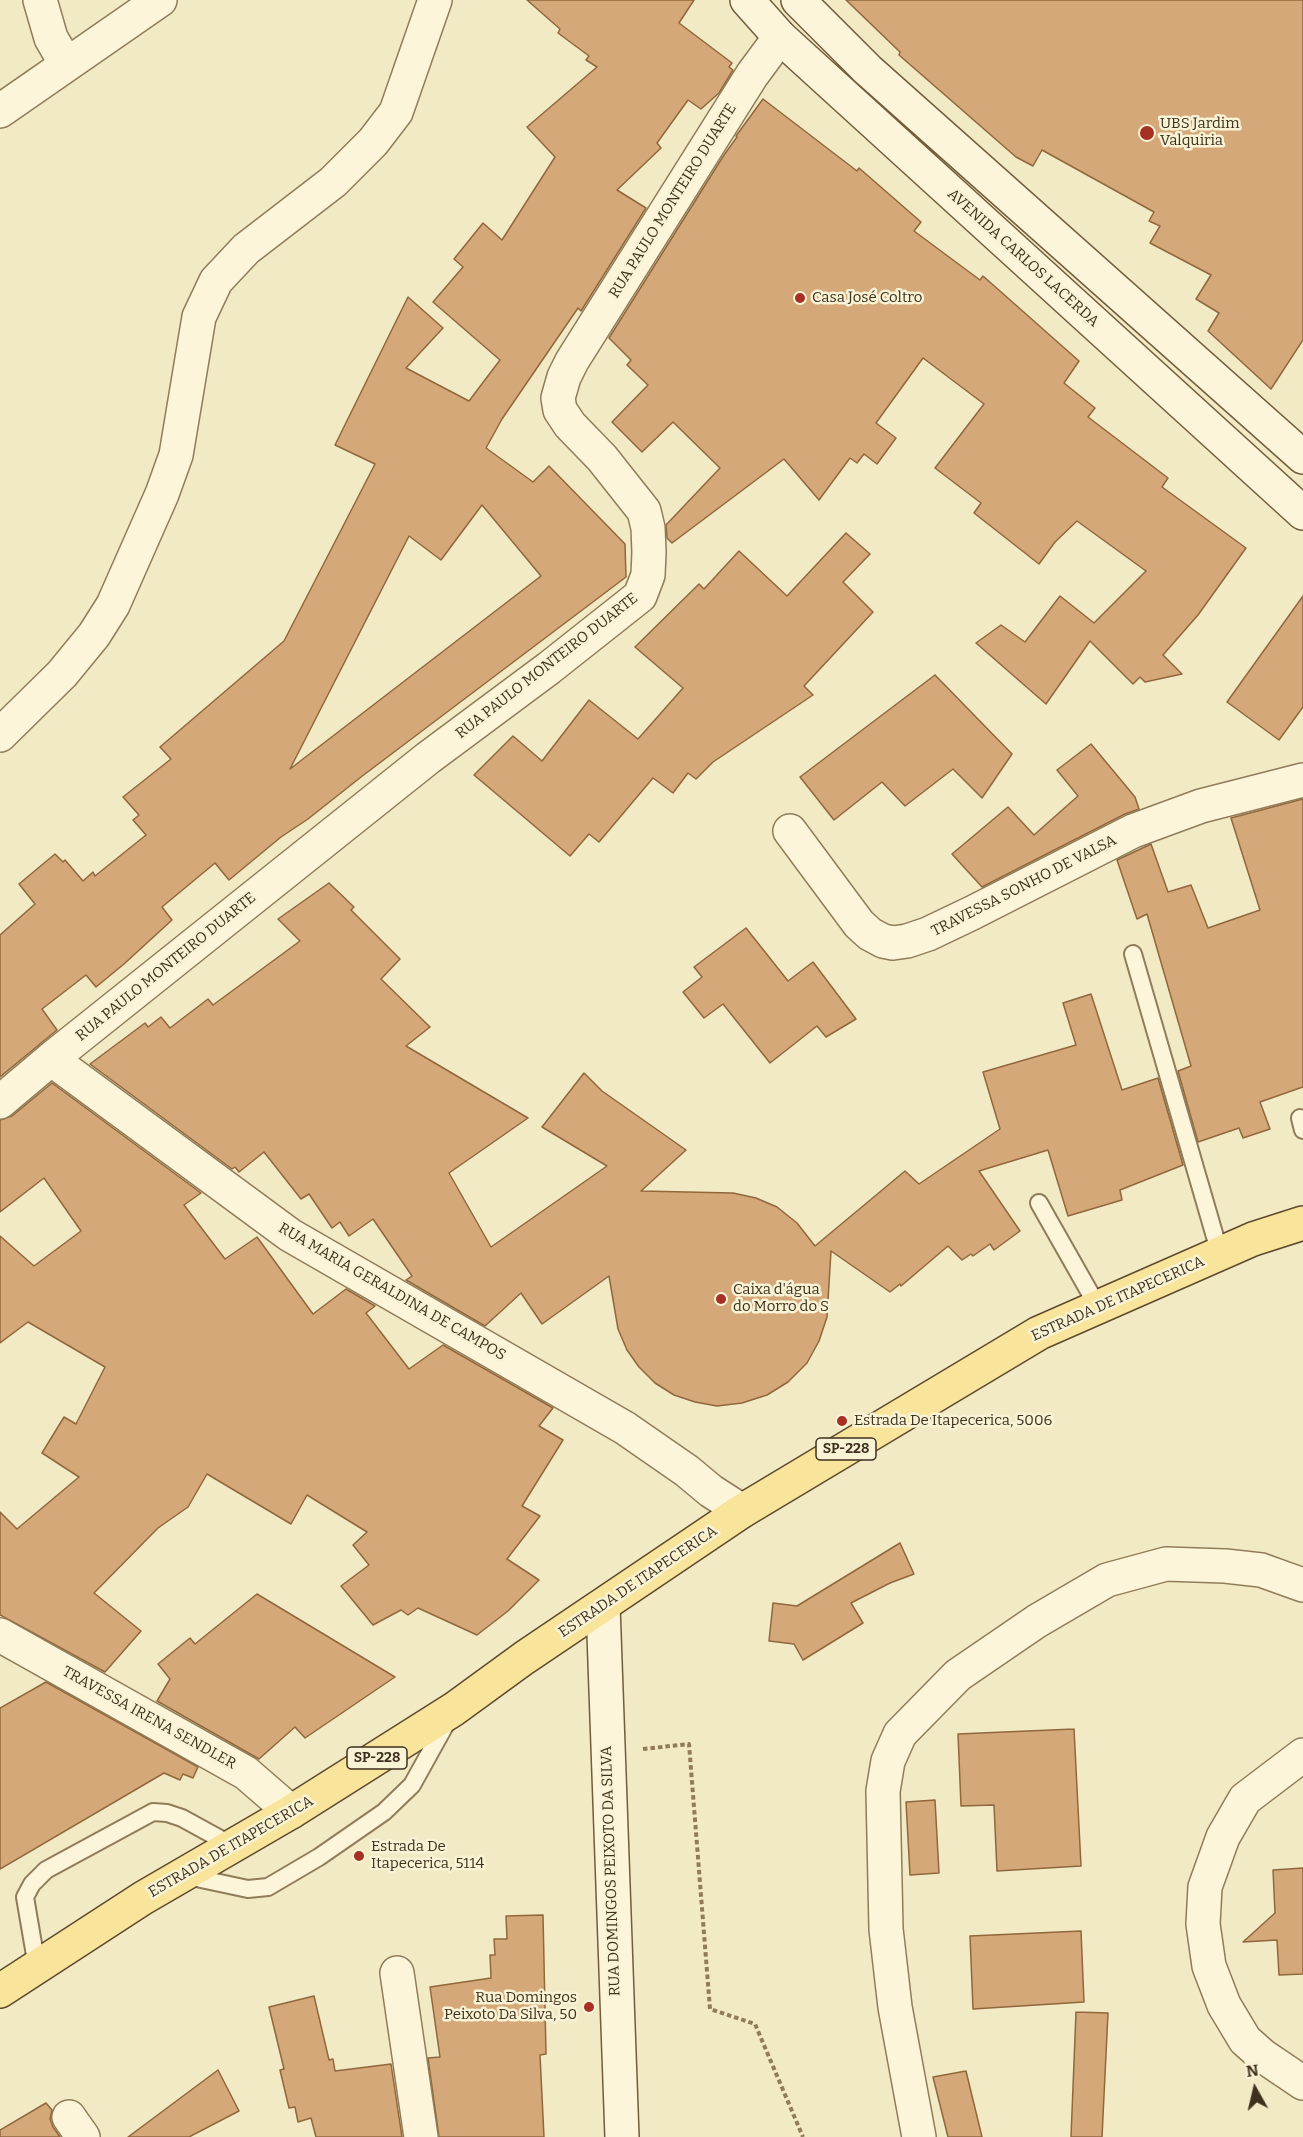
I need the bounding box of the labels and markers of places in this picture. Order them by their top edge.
place label: UBS Jardim Valquiria [1160,115,1240,150]
marker: UBS Jardim Valquiria [1138,124,1156,142]
place label: Casa José Coltro [812,289,922,307]
marker: Casa José Coltro [793,291,807,305]
place label: Caixa d'água do Morro do S [733,1281,829,1316]
marker: Caixa d'água do Morro do S [714,1292,728,1306]
place label: Estrada De Itapecerica, 5006 [854,1412,1052,1430]
marker: Estrada De Itapecerica, 5006 [835,1414,849,1428]
place label: Estrada De Itapecerica, 5114 [371,1838,484,1873]
marker: Estrada De Itapecerica, 5114 [352,1849,366,1863]
place label: Rua Domingos Peixoto Da Silva, 50 [444,1989,577,2024]
marker: Rua Domingos Peixoto Da Silva, 50 [582,2000,596,2014]

